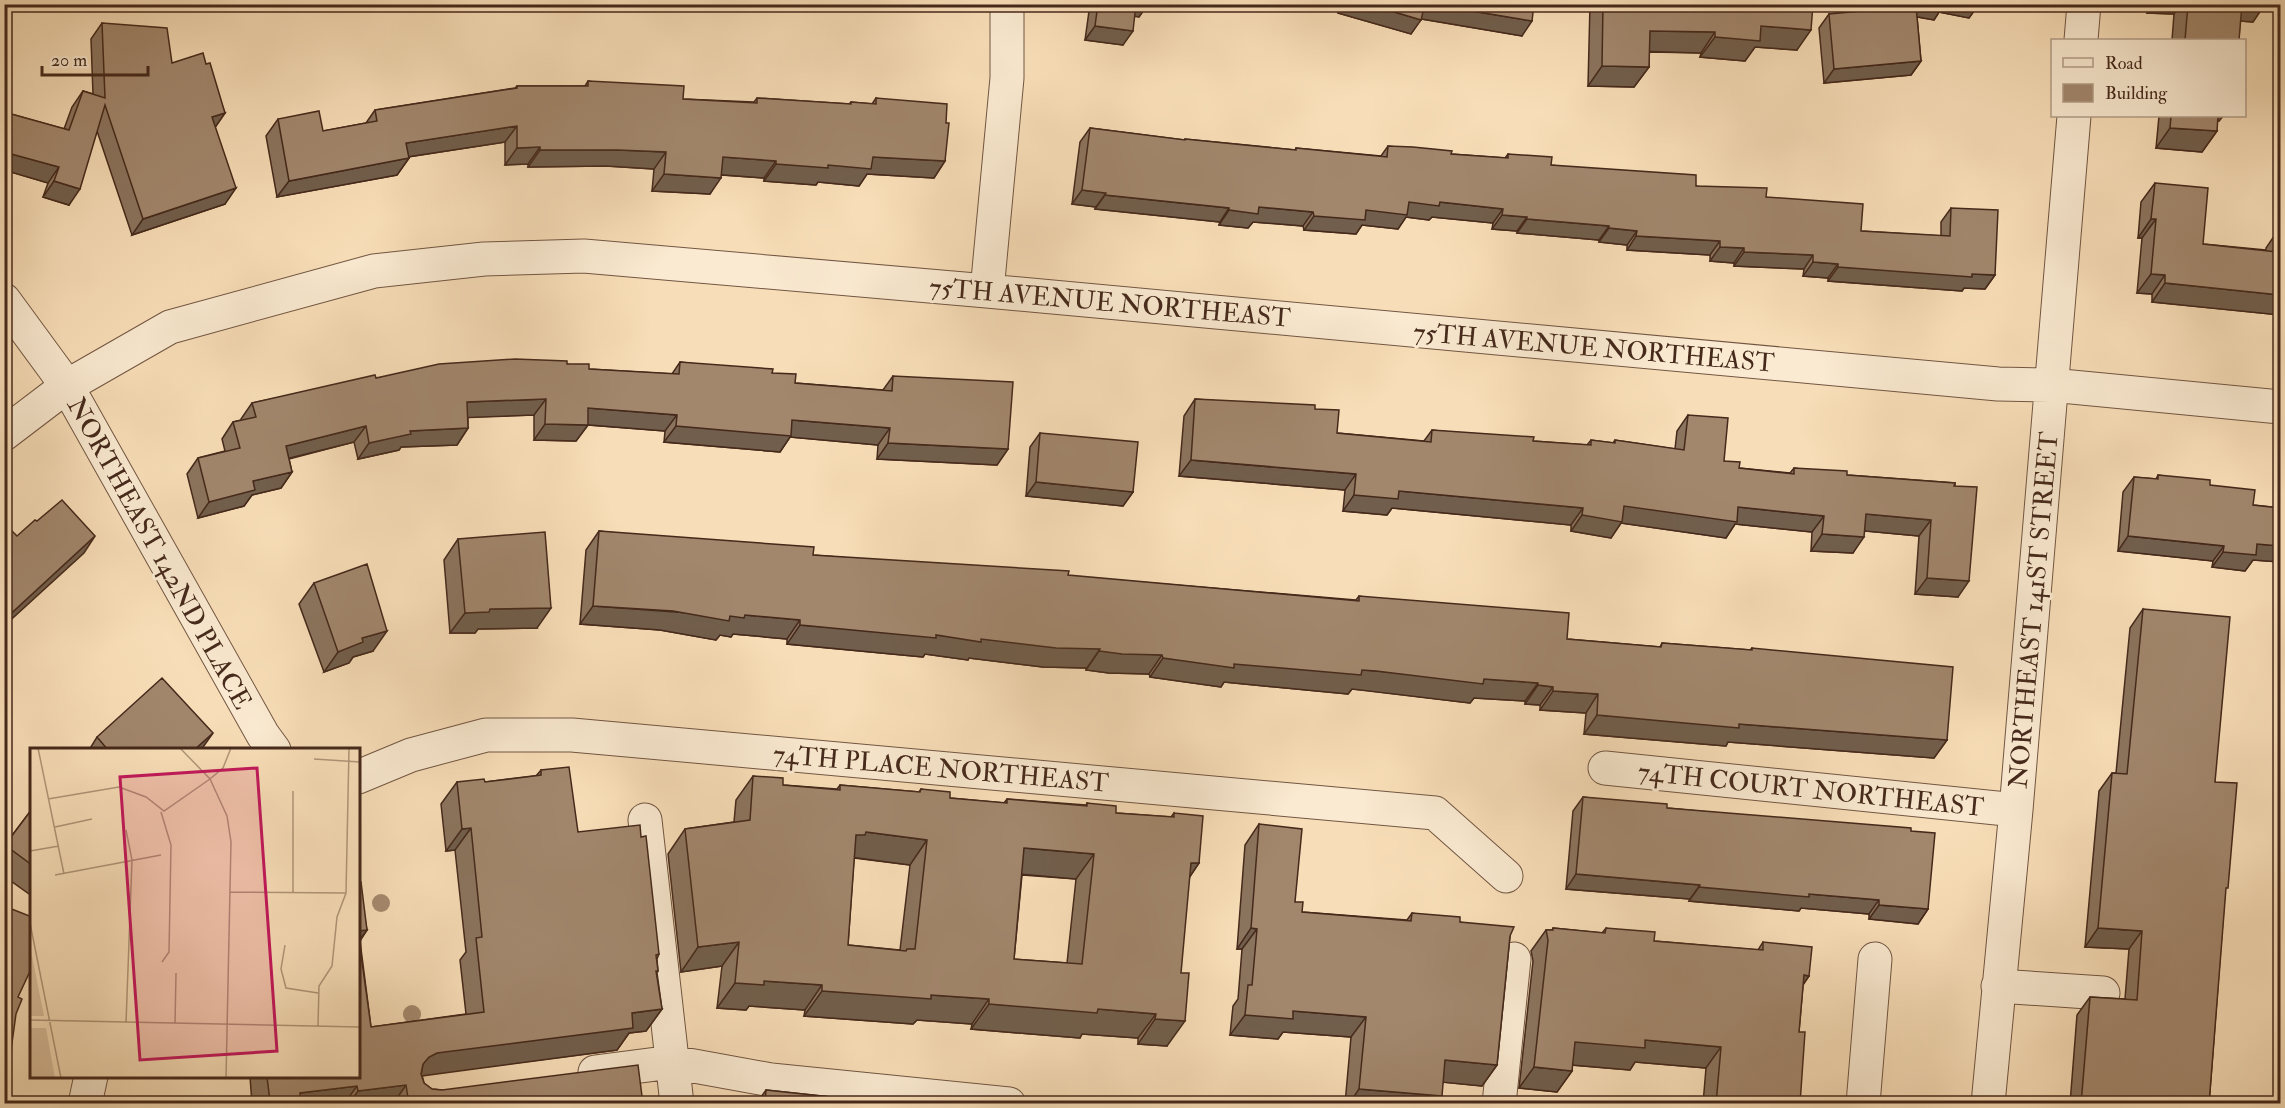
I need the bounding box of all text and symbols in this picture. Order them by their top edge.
scale bar [42,39,148,77]
legend [2051,39,2246,117]
text: 20 m [51,49,87,72]
text: Road [2105,52,2143,75]
text: Building [2105,82,2168,105]
street label: 75TH AVENUE NORTHEAST [928,271,1292,335]
street label: 75TH AVENUE NORTHEAST [1412,316,1776,380]
street label: NORTHEAST 142ND PLACE [60,392,258,715]
street label: NORTHEAST 141ST STREET [2002,430,2066,790]
street label: 74TH PLACE NORTHEAST [772,738,1110,800]
inset map [30,748,360,1078]
street label: 74TH COURT NORTHEAST [1636,756,1985,824]

